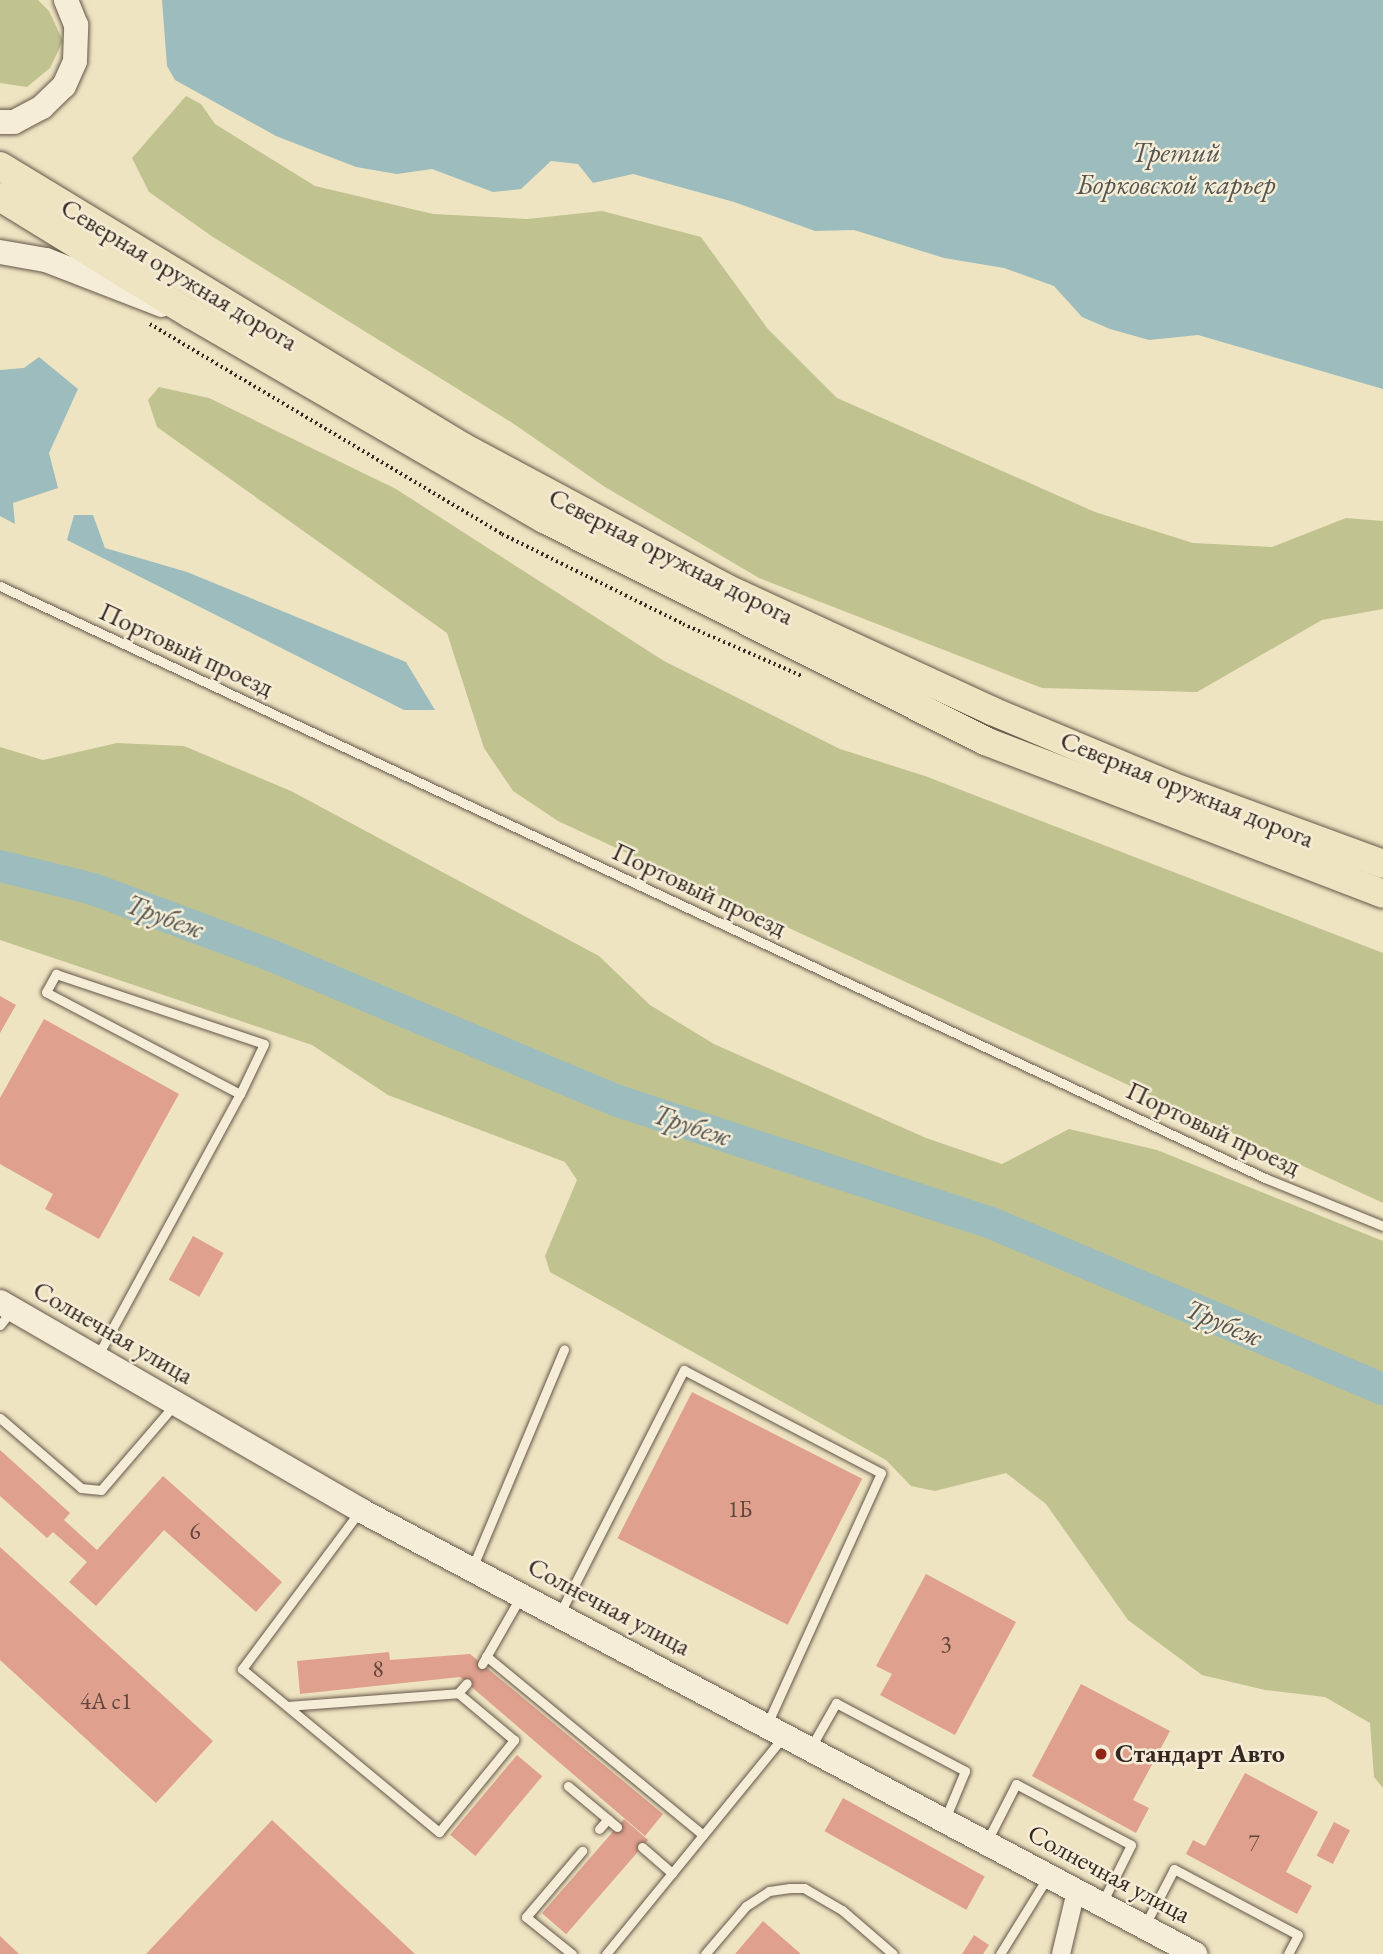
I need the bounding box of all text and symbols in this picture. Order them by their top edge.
water label: Третий Борковской карьер [1076,135,1276,201]
street label: Северная оружная дорога [55,192,303,358]
street label: Северная оружная дорога [543,482,799,632]
street label: Портовый проезд [94,596,278,704]
street label: Северная оружная дорога [1056,725,1318,855]
street label: Портовый проезд [607,836,791,944]
water label: Трубеж [122,887,208,945]
street label: Портовый проезд [1121,1075,1305,1183]
water label: Трубеж [649,1097,735,1153]
street label: Солнечная улица [27,1274,199,1392]
water label: Трубеж [1181,1291,1267,1353]
house number: 1Б [728,1495,752,1523]
house number: 6 [189,1517,201,1545]
street label: Солнечная улица [522,1551,696,1663]
house number: 3 [940,1630,952,1658]
house number: 8 [372,1655,384,1683]
house number: 4А с1 [80,1687,132,1715]
place label: Стандарт Авто [1115,1738,1285,1770]
marker: Стандарт Авто [1093,1746,1109,1762]
street label: Солнечная улица [1022,1818,1196,1930]
house number: 7 [1248,1829,1260,1857]

